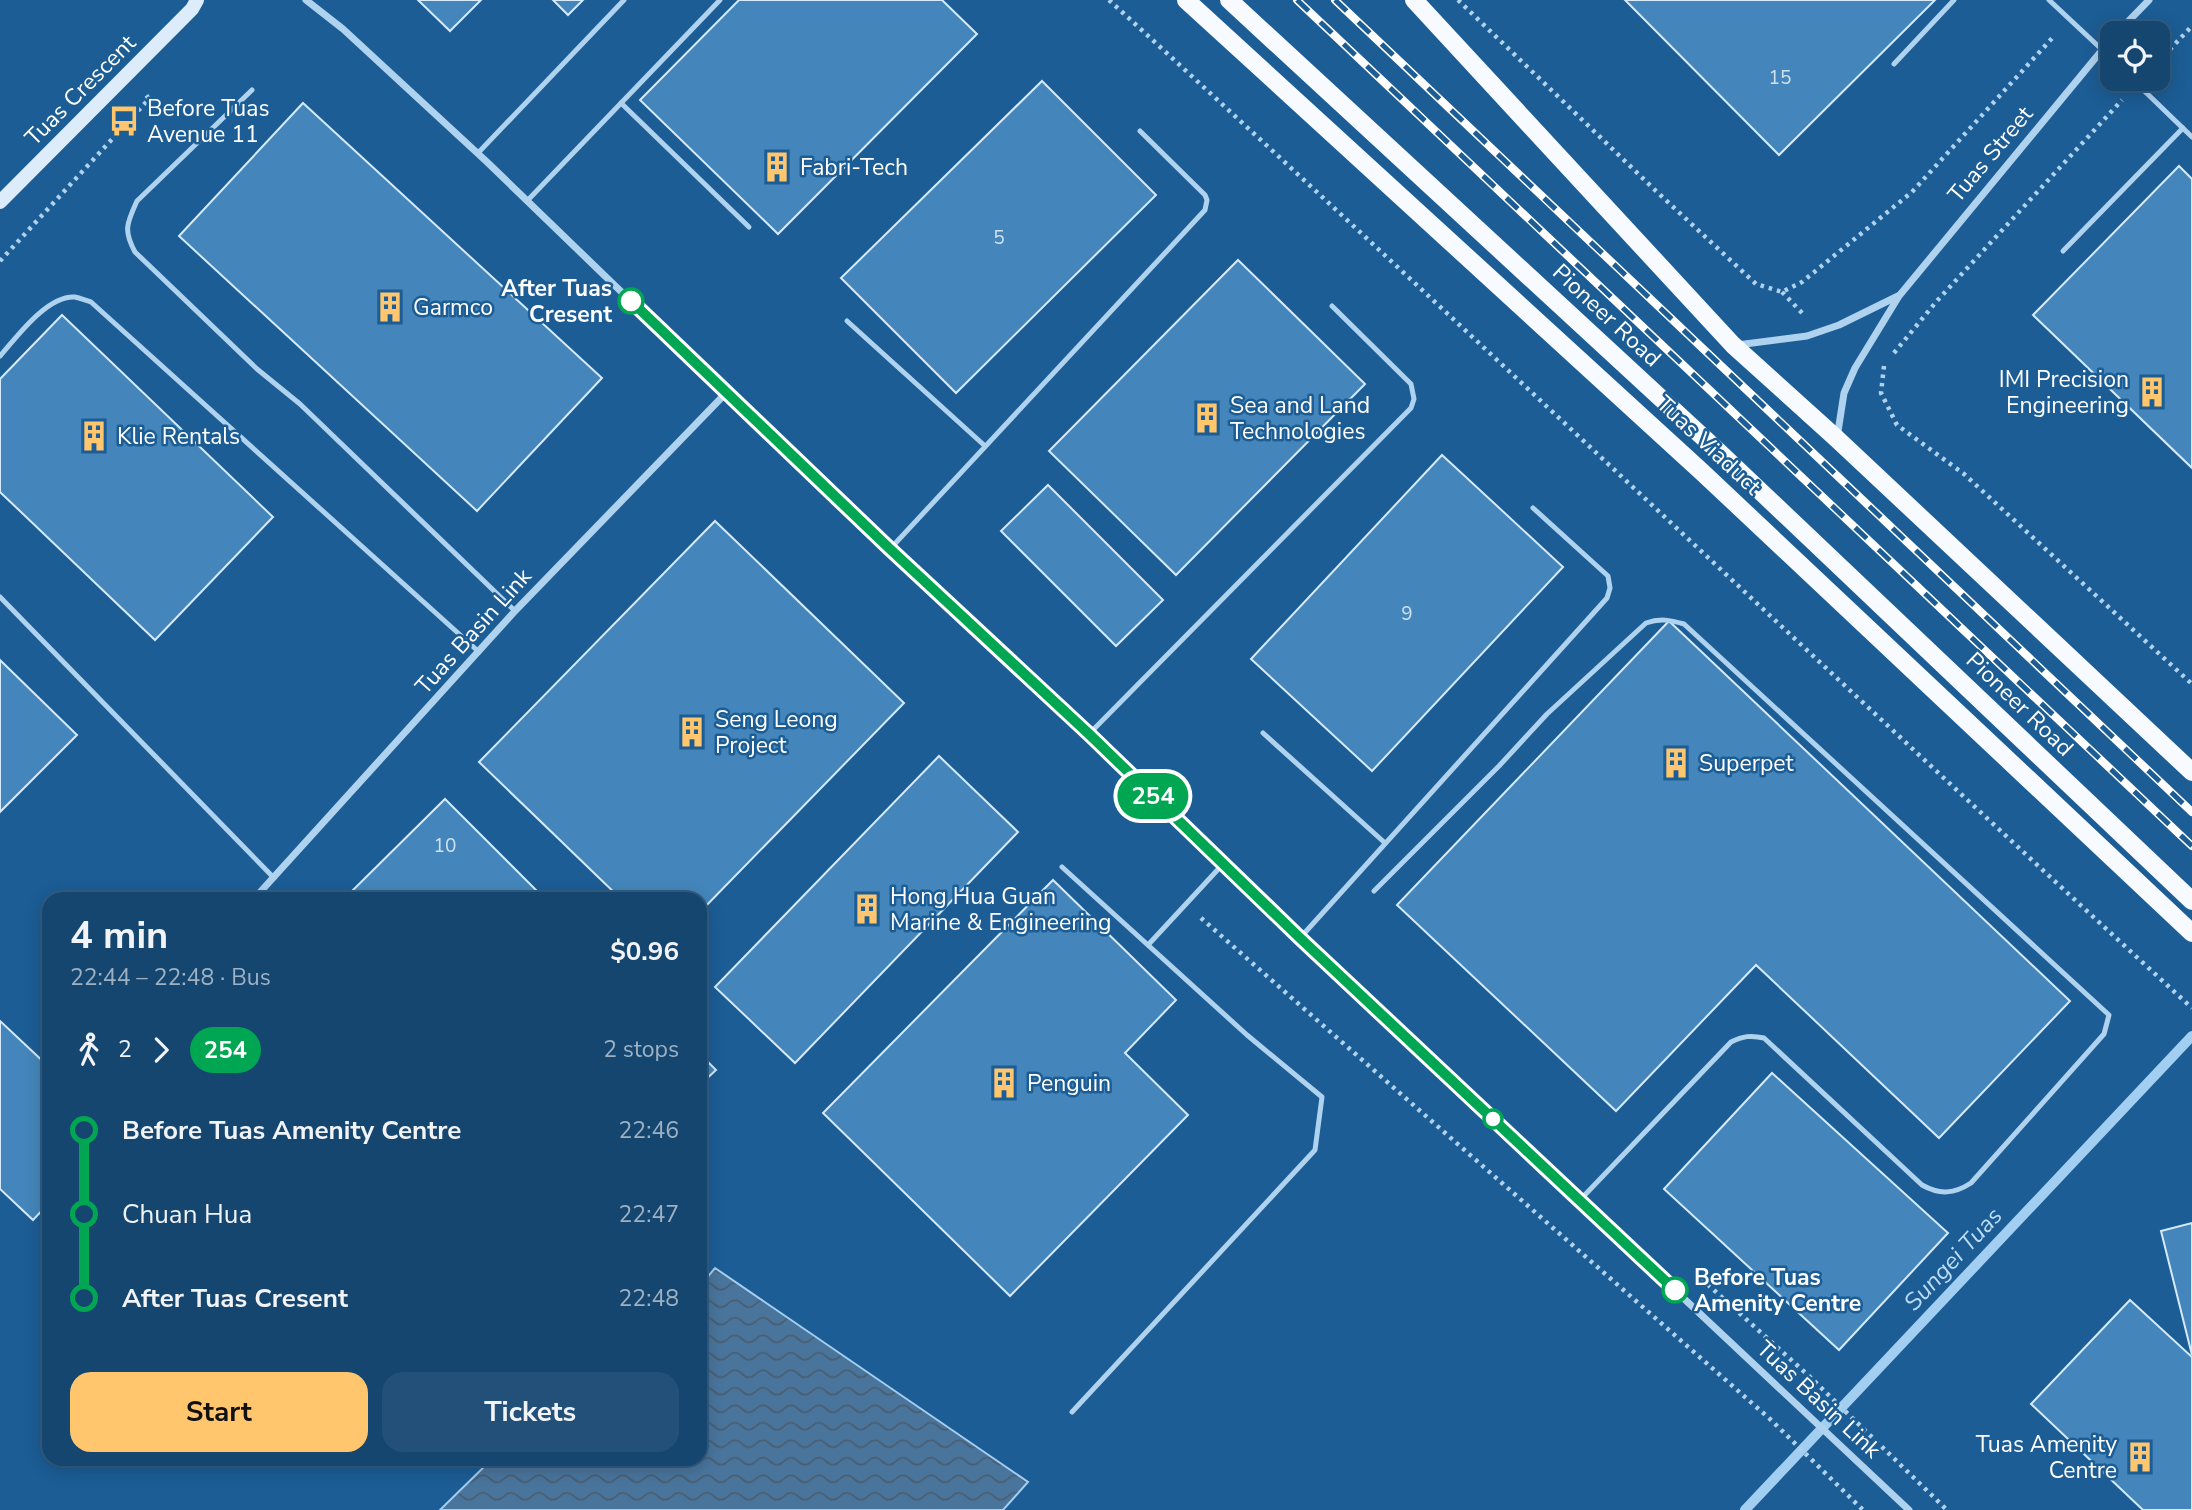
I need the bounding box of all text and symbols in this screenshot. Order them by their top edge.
map controls [2100,21,2170,91]
button: locate [2100,21,2170,91]
street label: Tuas Crescent [18,28,143,153]
house number: 15 [1769,65,1791,91]
place label: Before Tuas Avenue 11 [147,93,269,150]
street label: Tuas Street [1941,99,2040,209]
bus stop icon: Before Tuas Avenue 11 [107,104,141,138]
building icon: Fabri-Tech [760,150,794,184]
place label: Fabri-Tech [800,152,908,183]
house number: 5 [993,225,1005,251]
street label: Pioneer Road [1546,257,1668,374]
place label: After Tuas Cresent [501,273,612,330]
marker: After Tuas Cresent [618,288,644,314]
building icon: Garmco [373,290,407,324]
place label: Garmco [413,292,493,323]
place label: IMI Precision Engineering [1999,364,2129,421]
building icon: IMI Precision Engineering [2135,375,2169,409]
street label: Tuas Viaduct [1650,389,1768,503]
place label: Sea and Land Technologies [1230,390,1370,447]
building icon: Sea and Land Technologies [1190,401,1224,435]
building icon: Klie Rentals [77,419,111,453]
place label: Klie Rentals [117,421,240,452]
street label: Tuas Basin Link [408,561,539,701]
house number: 9 [1401,601,1413,627]
street label: Pioneer Road [1959,645,2080,763]
place label: Seng Leong Project [715,704,838,761]
building icon: Seng Leong Project [675,715,709,749]
building icon: Superpet [1659,746,1693,780]
place label: Superpet [1699,748,1795,779]
line badge: 254 [1113,773,1193,819]
text: 254 [1131,780,1175,812]
house number: 10 [434,833,456,859]
place label: Hong Hua Guan Marine & Engineering [890,881,1111,938]
building icon: Hong Hua Guan Marine & Engineering [850,892,884,926]
text: 4 min [70,910,168,961]
text: $0.96 [610,934,679,969]
text: 22:44 – 22:48 · Bus [70,962,271,993]
icon: walk [70,1031,108,1069]
icon: forward [142,1031,180,1069]
text: 2 [118,1034,132,1065]
text: 254 [204,1034,247,1066]
text: 2 stops [603,1034,679,1065]
building icon: Penguin [987,1066,1021,1100]
place label: Penguin [1027,1068,1111,1099]
unlabelled marker [1483,1109,1503,1129]
text: Before Tuas Amenity Centre [122,1113,461,1148]
text: 22:46 [619,1115,679,1146]
text: Chuan Hua [122,1197,252,1232]
text: 22:47 [619,1199,679,1230]
water label: Sungei Tuas [1897,1200,2009,1318]
place label: Before Tuas Amenity Centre [1694,1262,1861,1319]
marker: Before Tuas Amenity Centre [1662,1277,1688,1303]
text: After Tuas Cresent [122,1281,348,1316]
text: 22:48 [619,1283,679,1314]
street label: Tuas Basin Link [1750,1334,1888,1466]
button: Start [70,1372,368,1452]
button: Tickets [382,1372,679,1452]
place label: Tuas Amenity Centre [1976,1429,2117,1486]
building icon: Tuas Amenity Centre [2123,1440,2157,1474]

